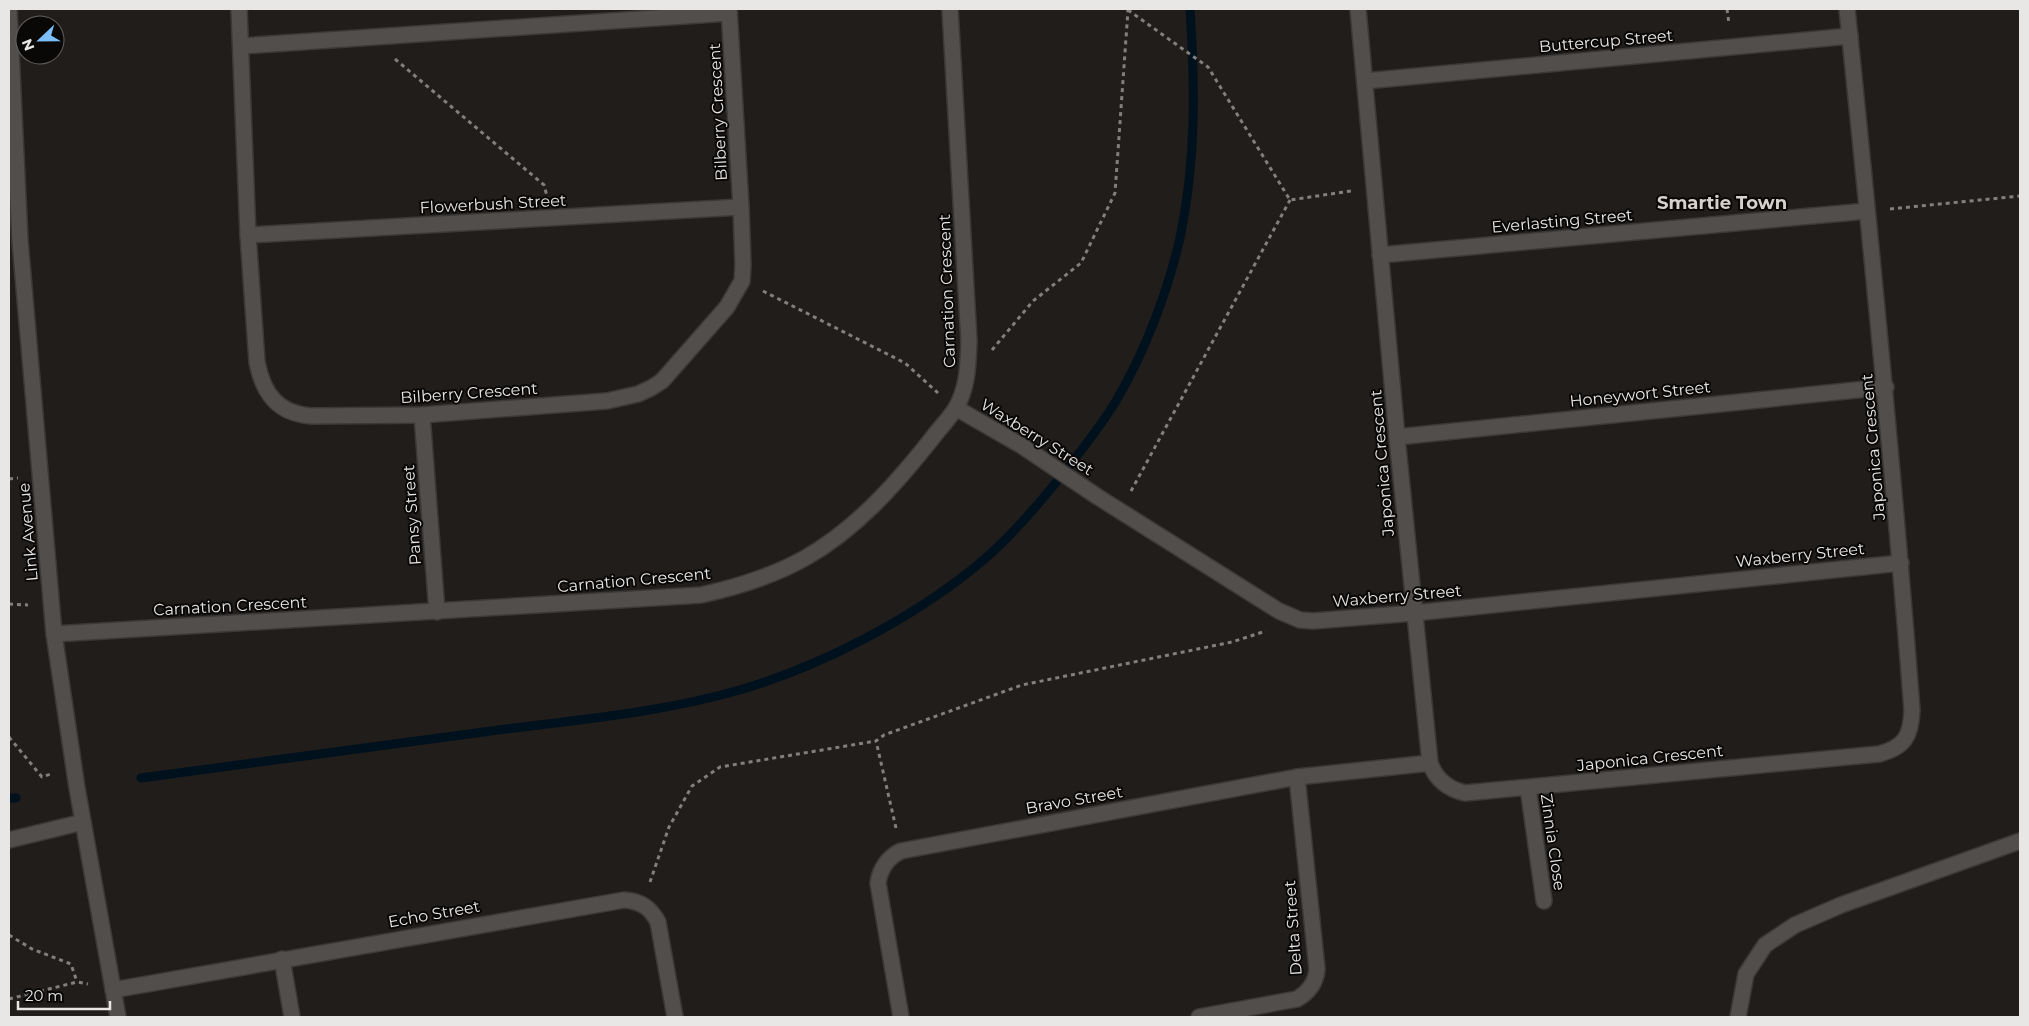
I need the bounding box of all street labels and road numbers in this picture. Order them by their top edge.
street label: Buttercup Street [1538,26,1674,56]
street label: Bilberry Crescent [705,42,731,181]
street label: Flowerbush Street [419,191,567,217]
street label: Everlasting Street [1491,205,1634,237]
street label: Carnation Crescent [935,213,959,368]
street label: Japonica Crescent [1857,372,1889,522]
street label: Honeywort Street [1569,377,1712,411]
street label: Bilberry Crescent [400,379,539,407]
street label: Japonica Crescent [1366,388,1398,538]
street label: Waxberry Street [977,395,1097,480]
street label: Pansy Street [399,464,425,566]
street label: Link Avenue [14,482,42,582]
street label: Waxberry Street [1735,539,1866,571]
street label: Carnation Crescent [557,564,712,596]
street label: Waxberry Street [1332,581,1463,611]
street label: Carnation Crescent [153,592,308,620]
street label: Japonica Crescent [1575,741,1725,775]
street label: Bravo Street [1024,782,1124,818]
street label: Zinnia Close [1537,792,1569,892]
street label: Delta Street [1280,879,1306,976]
street label: Echo Street [387,896,482,931]

